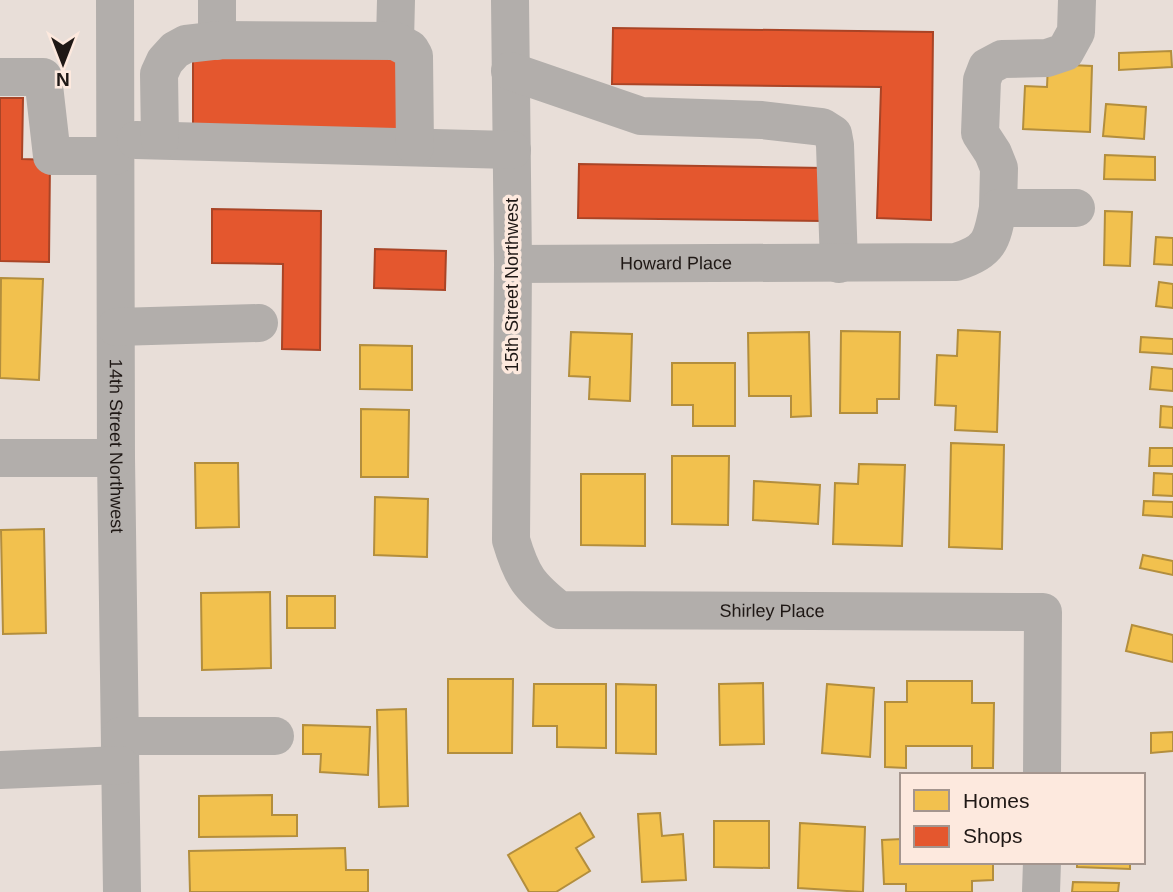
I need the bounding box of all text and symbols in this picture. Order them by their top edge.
north arrow [28,28,98,98]
text: N [56,69,70,90]
street label: 15th Street Northwest [502,198,522,372]
street label: Howard Place [620,253,732,274]
street label: 14th Street Northwest [106,359,127,533]
street label: Shirley Place [719,601,825,621]
legend [900,773,1145,864]
text: Homes [963,789,1030,812]
text: Shops [963,824,1023,847]

